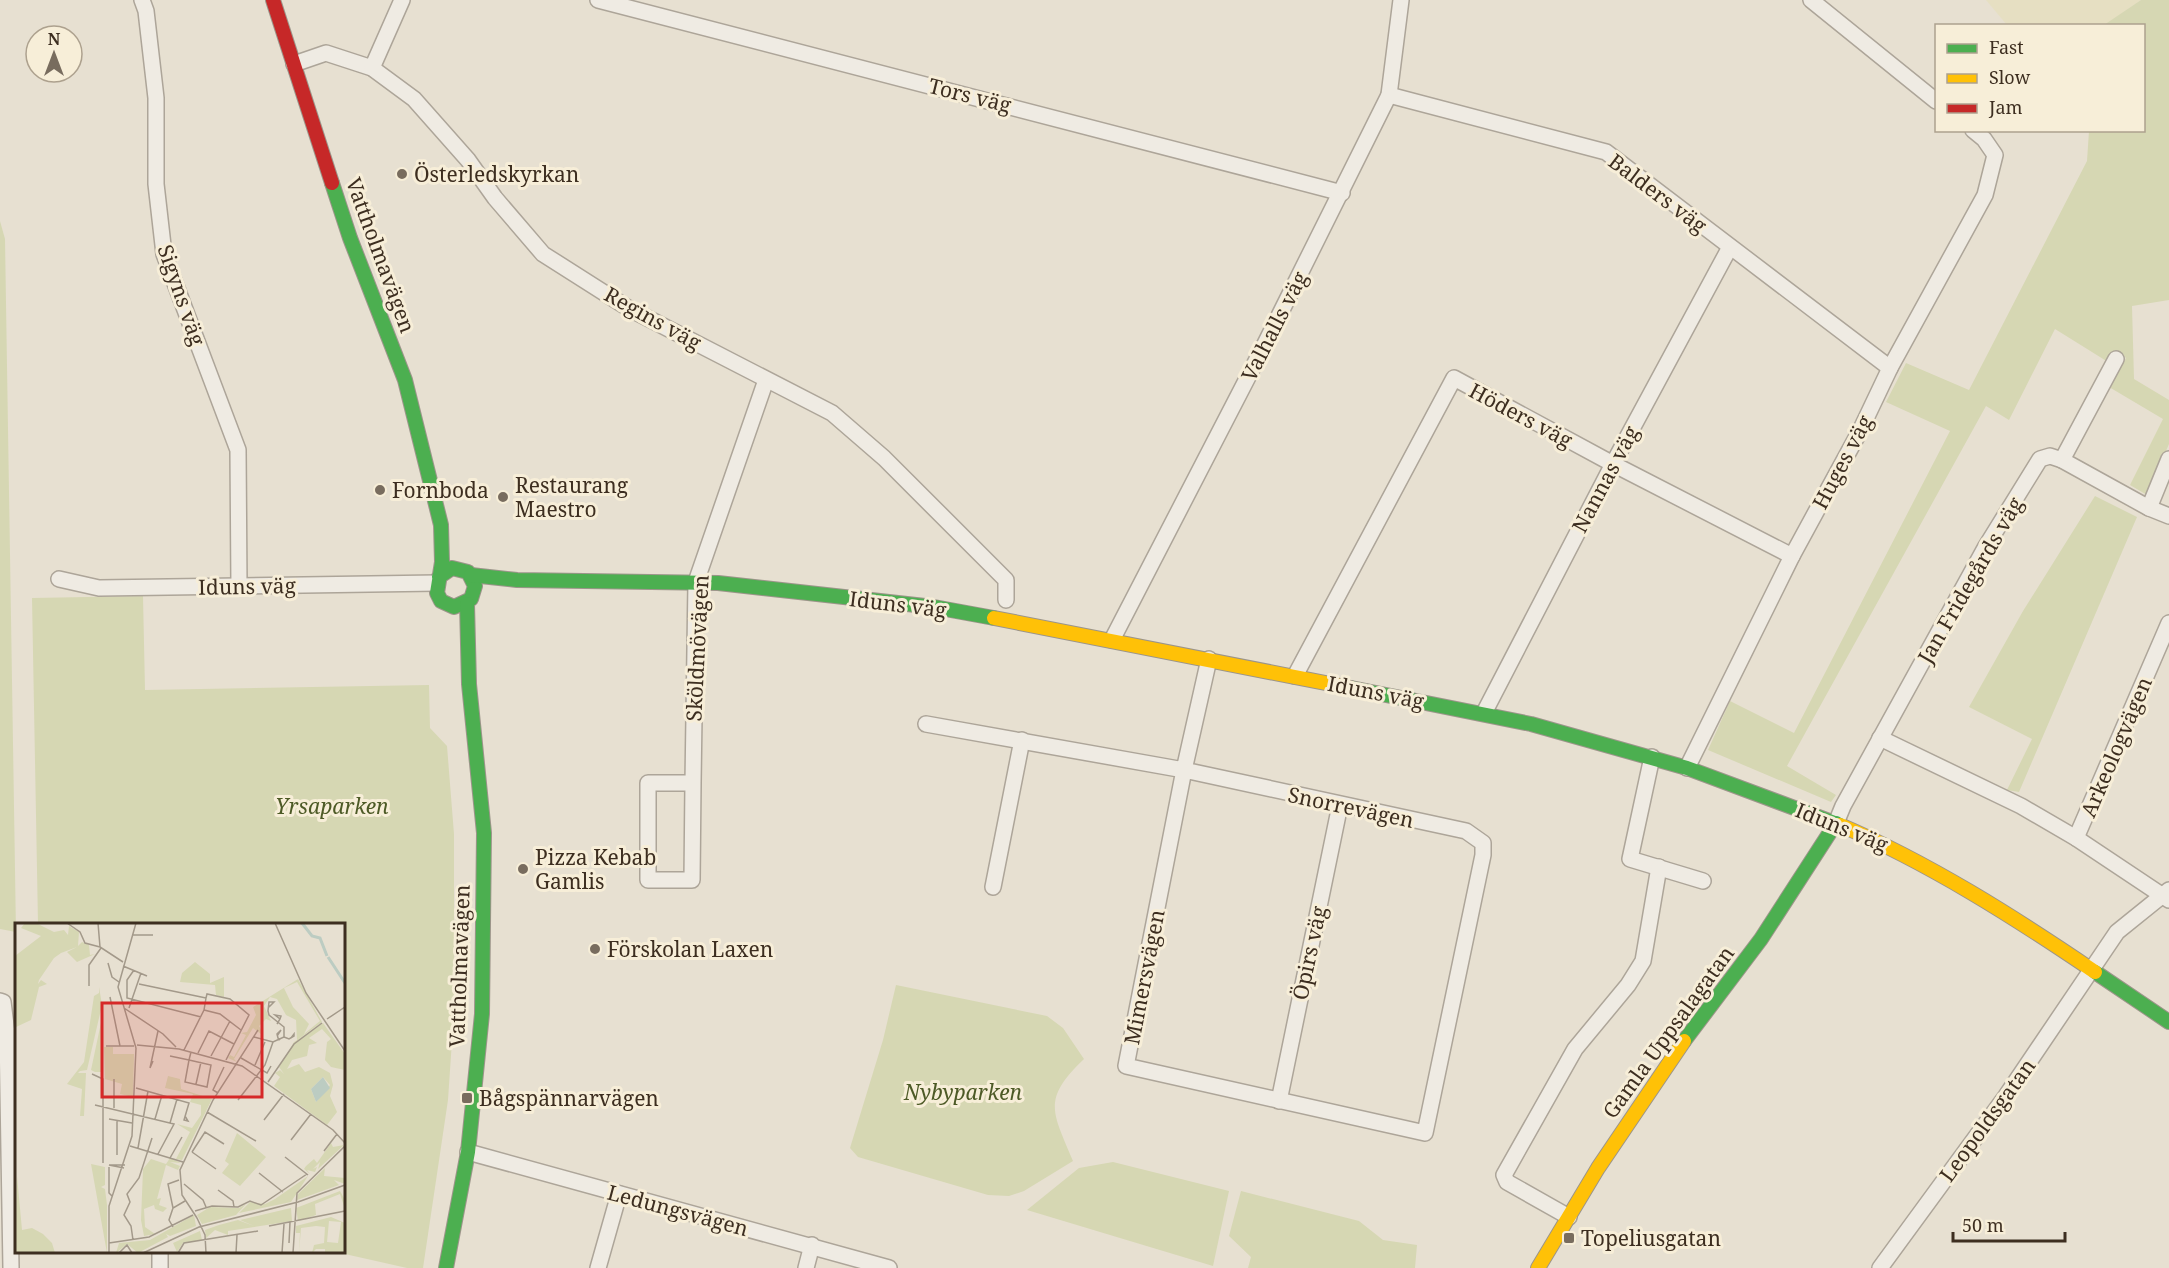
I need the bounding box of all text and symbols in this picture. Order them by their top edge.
north arrow [24,24,84,84]
legend [1935,24,2145,132]
text: N [48,28,61,50]
text: Fast [1989,35,2024,59]
text: Slow [1989,65,2031,89]
street label: Tors väg [926,71,1015,119]
text: Jam [1988,95,2023,119]
street label: Balders väg [1603,147,1713,240]
place label: Österledskyrkan [414,160,579,188]
marker: Österledskyrkan [395,167,409,181]
street label: Vattholmavägen [340,174,422,336]
street label: Sigyns väg [152,241,213,350]
street label: Valhalls väg [1234,266,1314,386]
street label: Regins väg [600,280,707,356]
street label: Höders väg [1465,376,1578,454]
street label: Huges väg [1806,409,1879,514]
street label: Nannas väg [1565,420,1645,537]
place label: Restaurang Maestro [515,471,629,523]
place label: Fornboda [392,476,489,504]
marker: Fornboda [373,483,387,497]
marker: Restaurang Maestro [496,490,510,504]
street label: Jan Fridegårds väg [1910,491,2029,669]
street label: Iduns väg [198,571,297,601]
street label: Sköldmövägen [679,574,715,722]
street label: Iduns väg [848,584,949,624]
street label: Iduns väg [1325,669,1427,715]
street label: Arkeologvägen [2074,673,2158,821]
street label: Snorrevägen [1285,780,1417,834]
park label: Yrsaparken [275,792,389,820]
street label: Iduns väg [1791,796,1893,859]
place label: Pizza Kebab Gamlis [535,843,656,895]
marker: Pizza Kebab Gamlis [516,862,530,876]
street label: Vattholmavägen [442,884,476,1048]
street label: Öpirs väg [1285,903,1333,1003]
street label: Mimersvägen [1117,907,1171,1047]
inset map [15,923,345,1253]
place label: Förskolan Laxen [607,935,773,963]
street label: Gamla Uppsalagatan [1596,940,1740,1124]
marker: Förskolan Laxen [588,942,602,956]
street label: Leopoldsgatan [1933,1053,2041,1187]
park label: Nybyparken [903,1078,1022,1106]
place label: Bågspännarvägen [479,1084,659,1112]
marker: Bågspännarvägen [460,1091,474,1105]
street label: Ledungsvägen [604,1178,752,1242]
scale bar [1953,1205,2066,1243]
text: 50 m [1962,1213,2004,1237]
place label: Topeliusgatan [1581,1224,1721,1252]
marker: Topeliusgatan [1562,1231,1576,1245]

